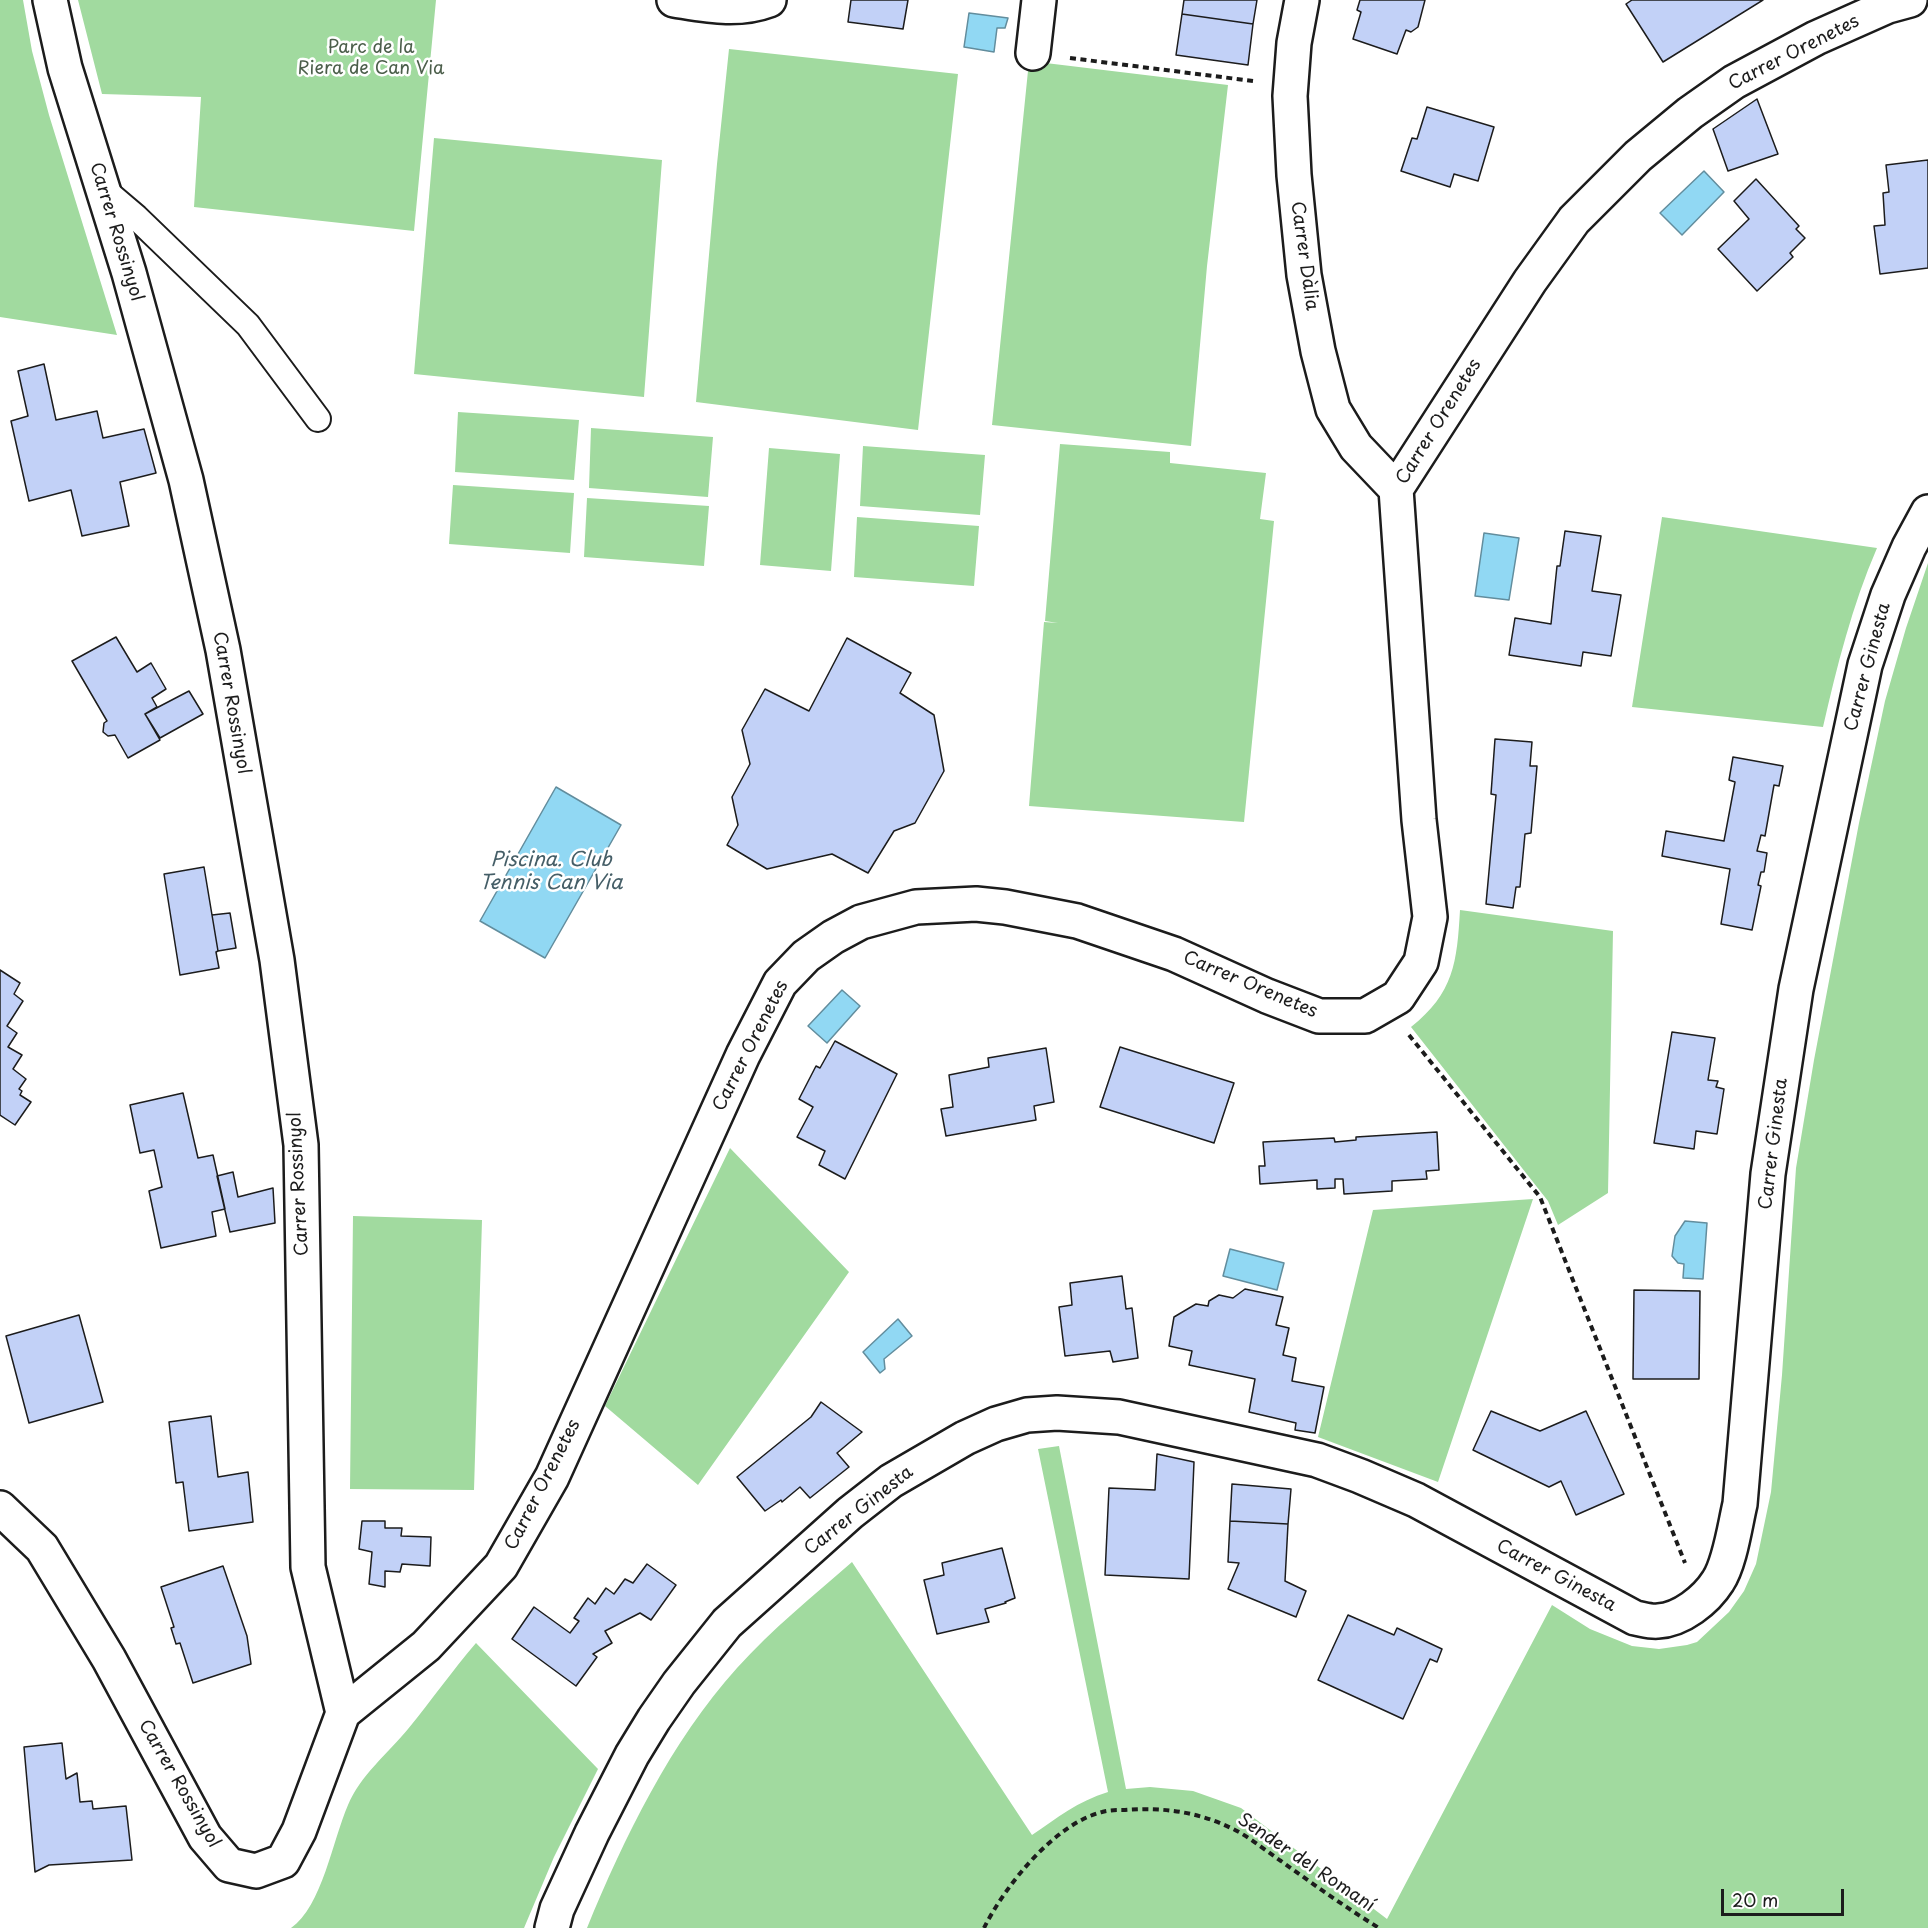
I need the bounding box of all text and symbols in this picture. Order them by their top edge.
street label: Carrer Orenetes [1725,11,1863,95]
park label: Parc de la Riera de Can Via [298,37,444,80]
street label: Carrer Rossinyol [85,160,147,304]
street label: Carrer Dàlia [1286,200,1322,312]
street label: Carrer Orenetes [1392,355,1486,489]
street label: Carrer Ginesta [1840,600,1896,734]
street label: Carrer Rossinyol [208,630,254,776]
water label: Piscina. Club Tennis Can Via [479,848,623,895]
street label: Carrer Orenetes [1180,947,1320,1023]
street label: Carrer Orenetes [709,977,793,1115]
street label: Carrer Ginesta [1755,1077,1793,1211]
street label: Carrer Rossinyol [284,1111,314,1257]
street label: Carrer Orenetes [501,1416,585,1554]
street label: Carrer Ginesta [800,1462,918,1560]
street label: Carrer Ginesta [1493,1535,1619,1617]
street label: Carrer Rossinyol [134,1716,224,1852]
street label: Sender del Romaní [1233,1809,1379,1917]
scale bar [1724,1877,1847,1915]
text: 20 m [1732,1886,1778,1913]

